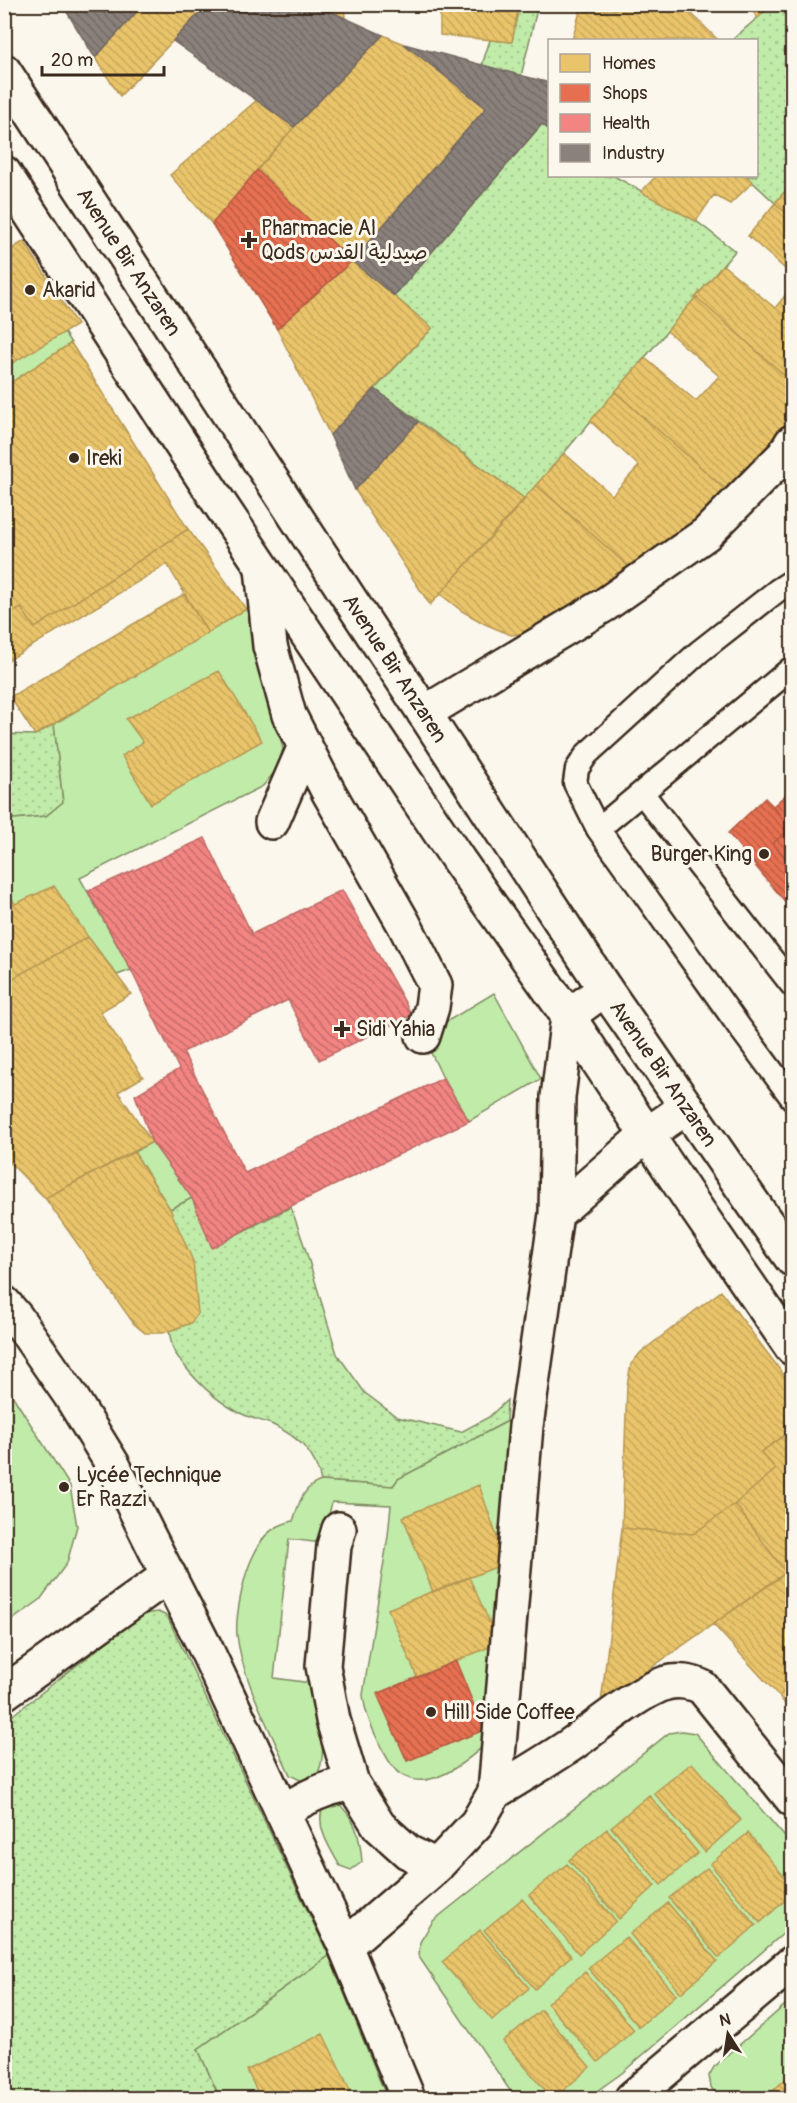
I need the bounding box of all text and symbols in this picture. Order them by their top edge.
scale bar [42,39,164,77]
legend [548,39,758,177]
text: 20 m [51,49,93,72]
text: Homes [602,52,655,75]
text: Shops [602,82,647,105]
text: Health [602,112,650,135]
text: Industry [602,142,665,165]
street label: Avenue Bir Anzaren [70,183,187,341]
place label: Pharmacie Al Qods صيدلية القدس [261,215,428,266]
marker: Pharmacie Al Qods صيدلية القدس [242,233,256,247]
place label: Akarid [42,277,96,304]
marker: Akarid [23,283,37,297]
place label: Ireki [86,445,122,472]
marker: Ireki [67,451,81,465]
street label: Avenue Bir Anzaren [336,589,453,748]
place label: Burger King [650,841,752,868]
marker: Burger King [757,847,771,861]
street label: Avenue Bir Anzaren [603,995,723,1152]
place label: Sidi Yahia [356,1016,435,1043]
marker: Sidi Yahia [333,1020,351,1038]
place label: Lycée Technique Er Razzi [76,1462,222,1513]
marker: Lycée Technique Er Razzi [57,1480,71,1494]
place label: Hill Side Coffee [443,1699,575,1726]
marker: Hill Side Coffee [424,1705,438,1719]
north arrow [698,2004,758,2064]
text: N [718,2009,733,2031]

